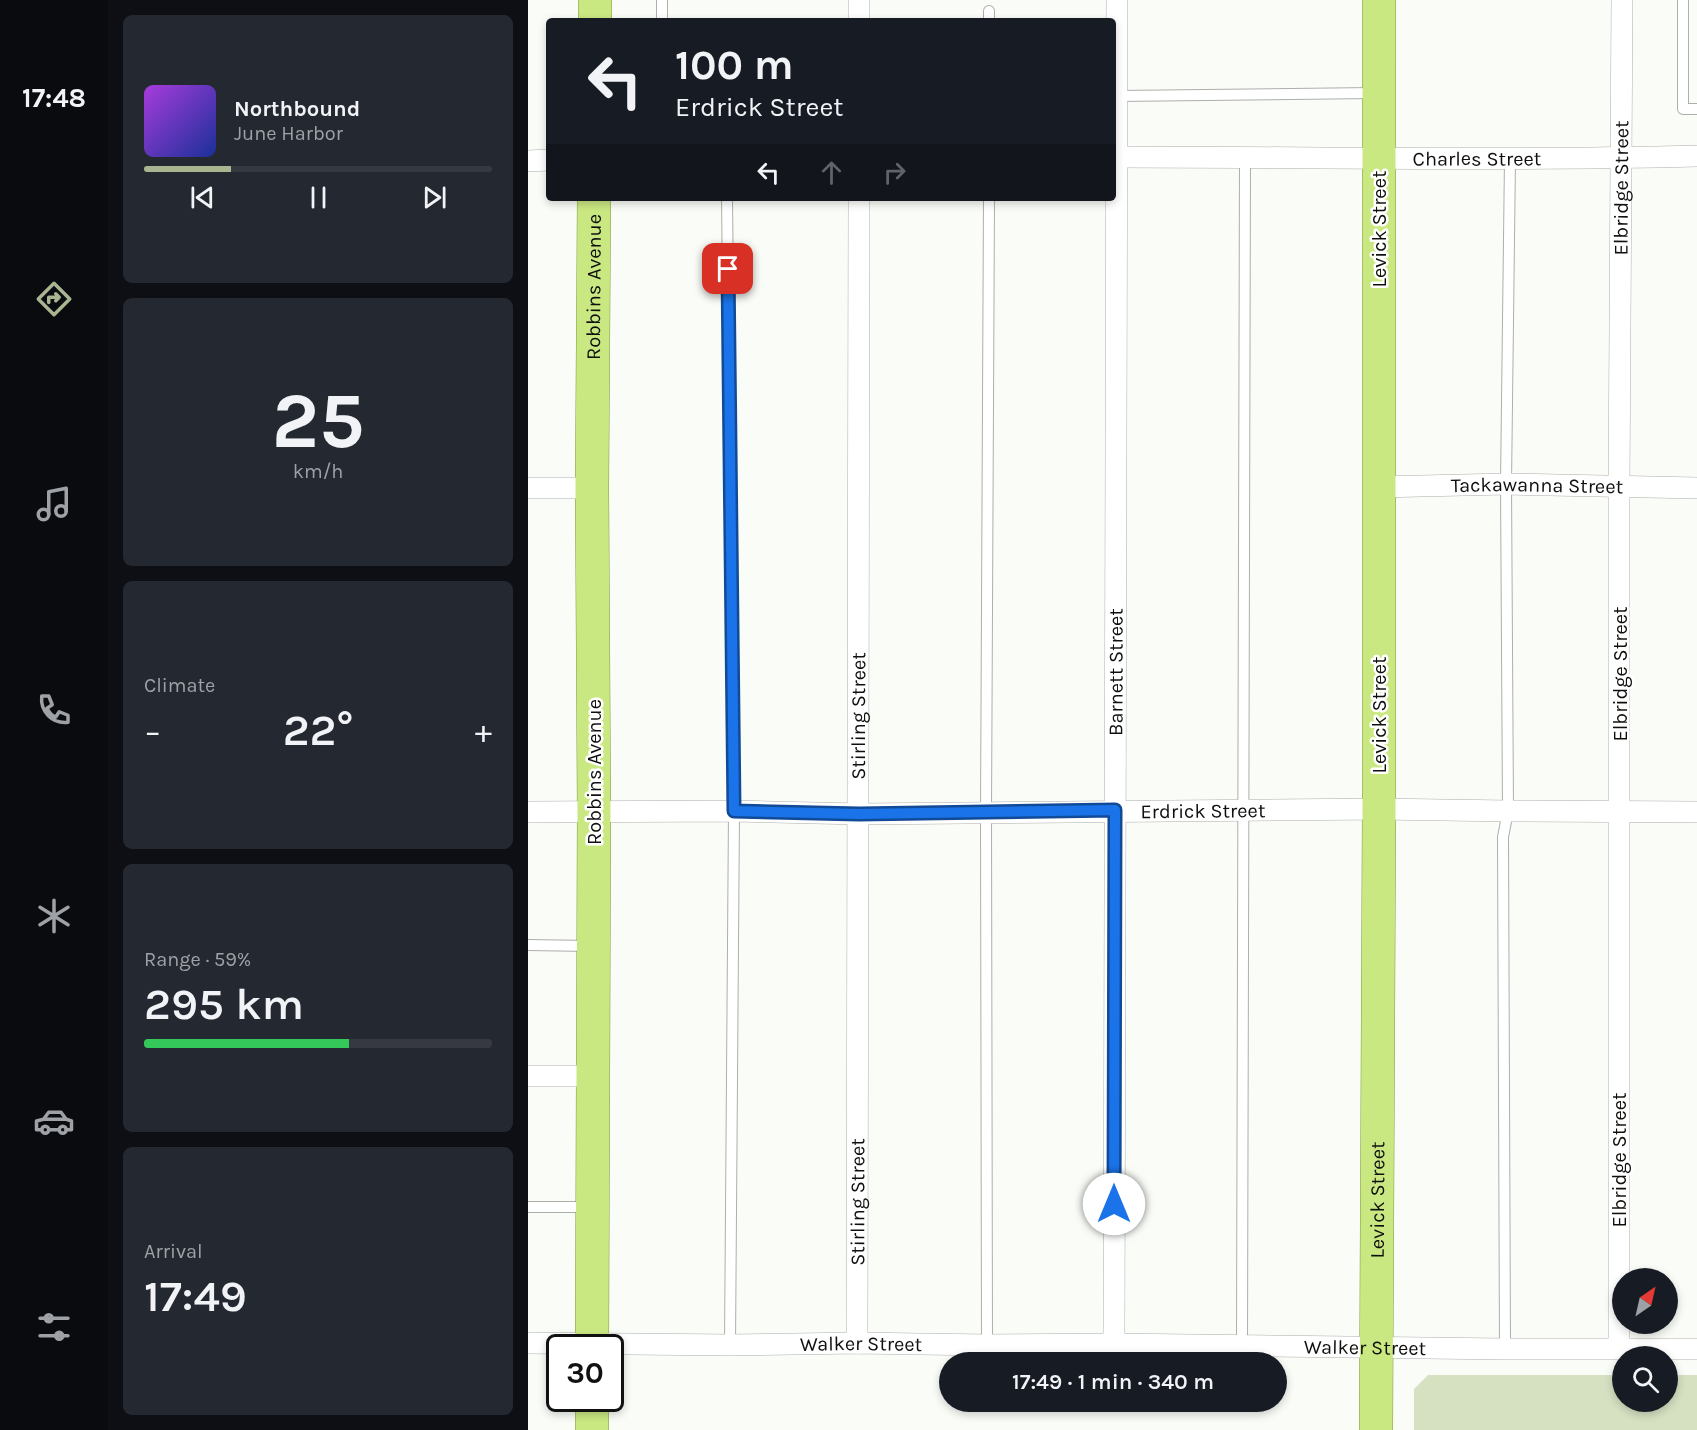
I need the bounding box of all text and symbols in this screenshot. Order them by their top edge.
text: 100 m [675,40,794,90]
icon: left [576,42,654,120]
text: 17:48 [22,82,86,114]
text: Erdrick Street [675,91,843,123]
text: Northbound [234,96,360,122]
street label: Elbridge Street [1609,120,1633,256]
text: June Harbor [234,122,343,145]
street label: Charles Street [1413,147,1542,171]
icon: left [752,156,785,189]
icon: ahead [815,156,848,189]
icon: right [878,156,911,189]
street label: Levick Street [1368,170,1391,287]
icon: previous [186,181,219,214]
icon: pause [302,181,335,214]
icon: next [418,181,451,214]
street label: Robbins Avenue [582,214,606,360]
pin [702,243,753,294]
icon: arrive [711,252,744,285]
icon: directions [33,278,75,320]
text: 25 [272,375,364,467]
text: km/h [293,460,343,483]
street label: Tackawanna Street [1451,473,1624,498]
icon: music [33,483,75,525]
street label: Elbridge Street [1609,606,1632,741]
street label: Barnett Street [1104,608,1128,736]
street label: Stirling Street [847,652,870,780]
street label: Levick Street [1368,656,1391,773]
text: Climate [144,674,215,697]
icon: phone [33,689,75,731]
street label: Robbins Avenue [583,699,606,845]
text: 22° [283,704,353,756]
text: − [144,712,161,750]
text: + [475,712,492,750]
street label: Erdrick Street [1140,799,1266,823]
icon: climate [33,895,75,937]
text: Range · 59% [144,948,251,971]
text: 295 km [144,978,304,1030]
street label: Elbridge Street [1608,1092,1631,1227]
icon: car [33,1100,75,1142]
street label: Stirling Street [846,1138,869,1266]
street label: Levick Street [1366,1141,1389,1259]
position arrow [1082,1172,1146,1236]
text: Arrival [144,1240,203,1263]
north arrow [1612,1268,1678,1334]
map controls [1612,1268,1678,1412]
text: 17:49 [144,1270,247,1322]
icon: filters [33,1306,75,1348]
street label: Walker Street [800,1332,923,1356]
speed limit sign: 30 [546,1334,624,1412]
street label: Walker Street [1304,1335,1427,1360]
button: search [1612,1346,1678,1412]
text: 17:49 · 1 min · 340 m [1012,1369,1214,1395]

